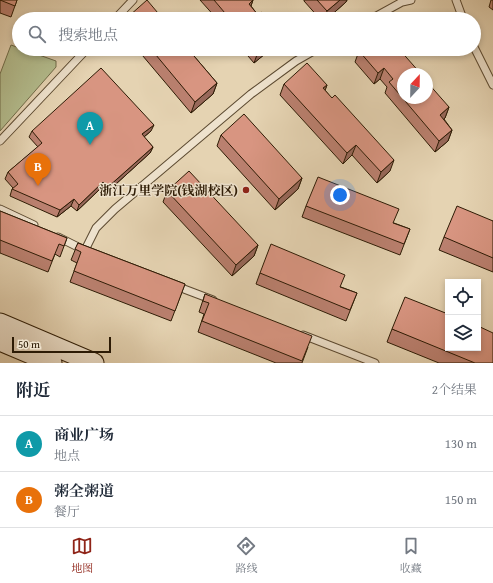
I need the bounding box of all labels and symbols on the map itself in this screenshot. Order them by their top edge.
north arrow [397,68,433,104]
pin: A [77,112,103,145]
pin: B [25,153,51,186]
place label: 浙江万里学院(钱湖校区) [99,181,238,200]
marker: 浙江万里学院(钱湖校区) [241,185,251,195]
your location [330,185,350,205]
scale bar [12,335,111,354]

